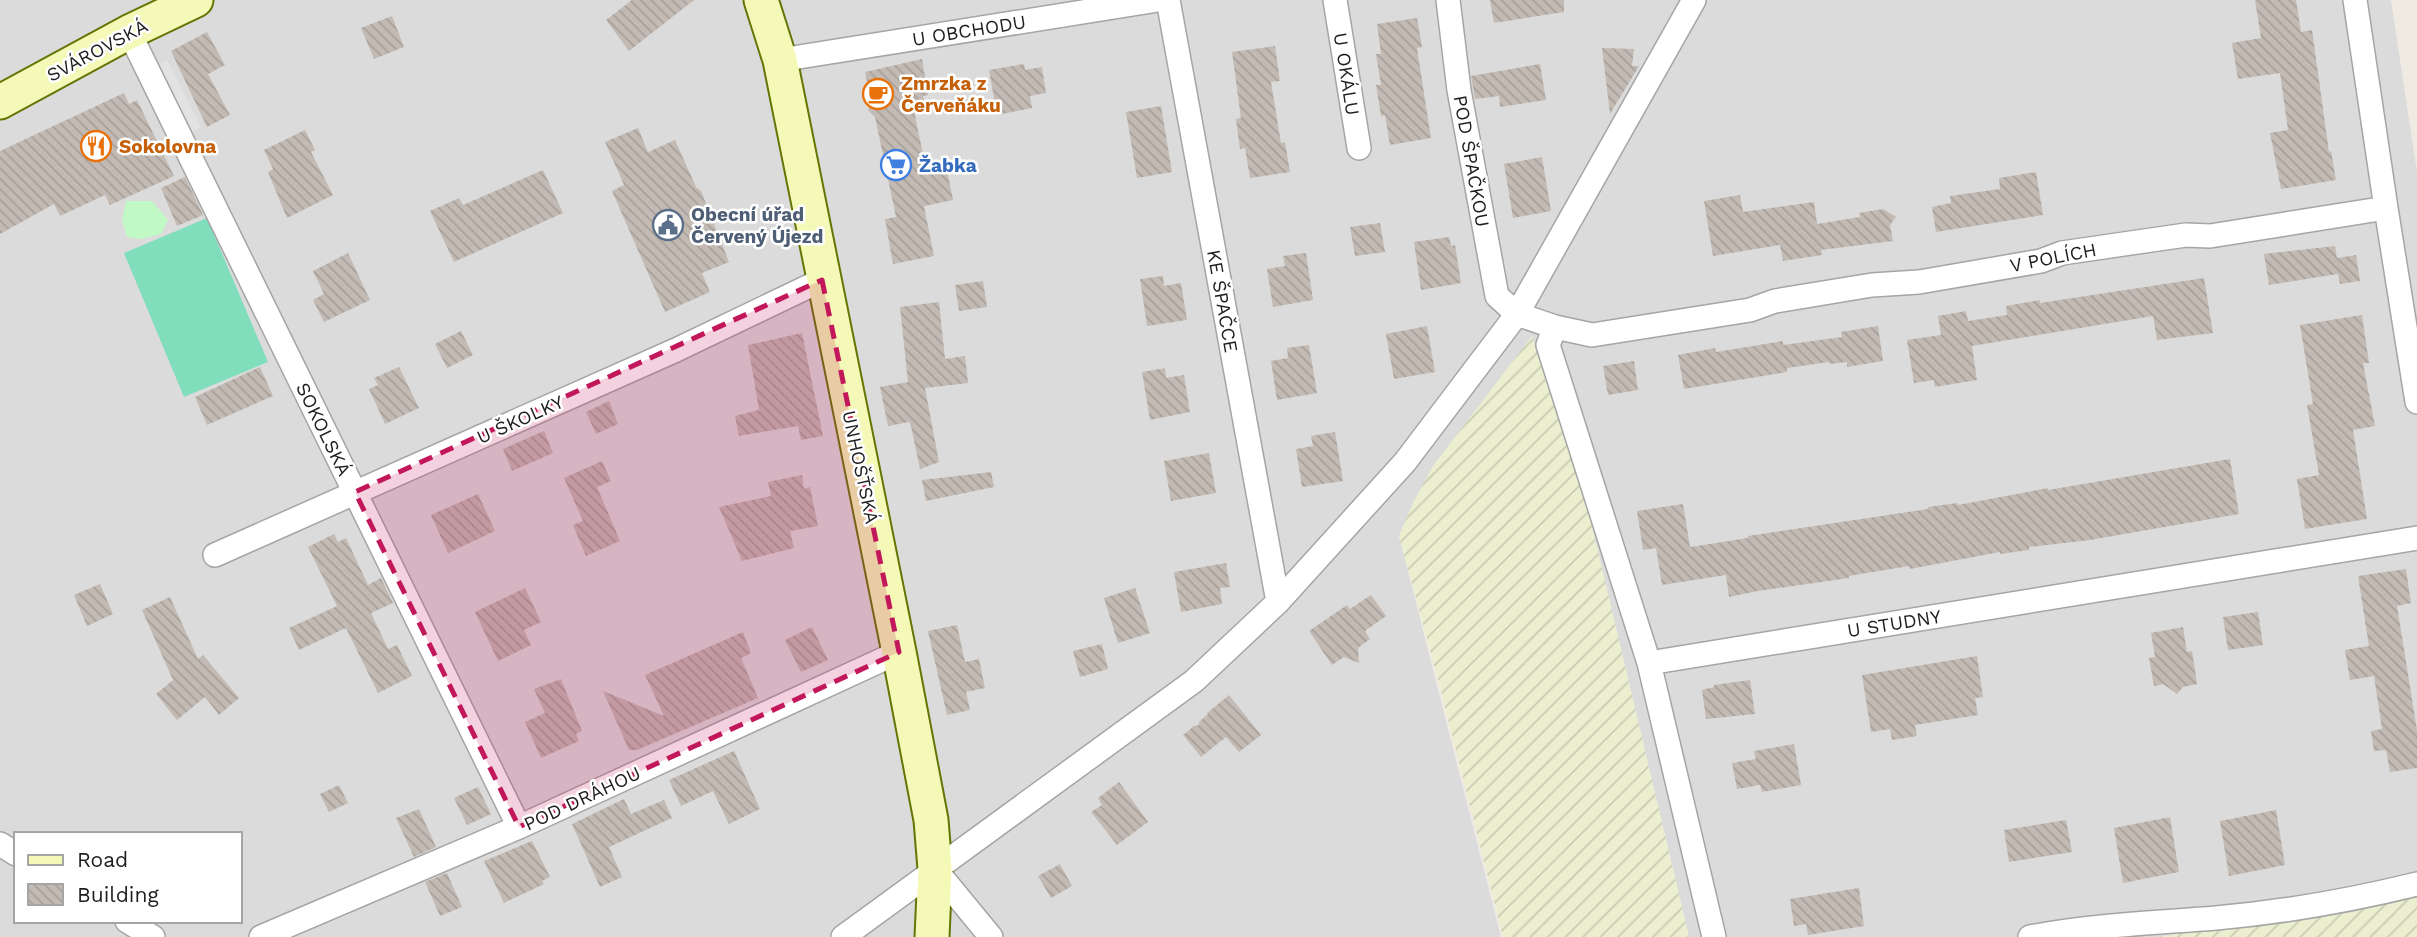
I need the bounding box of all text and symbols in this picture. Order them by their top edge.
street label: U OBCHODU [911,10,1028,51]
street label: SVÁROVSKÁ [43,14,152,87]
street label: U OKÁLU [1329,31,1364,117]
place label: Zmrzka z Červeňáku [901,72,1001,117]
cafe icon: Zmrzka z Červeňáku [861,77,895,111]
street label: POD ŠPAČKOU [1449,93,1494,229]
restaurant icon: Sokolovna [79,129,113,163]
place label: Sokolovna [119,135,216,158]
supermarket icon: Žabka [879,148,913,182]
place label: Žabka [919,154,977,177]
place label: Obecní úřad Červený Újezd [691,203,823,248]
public building icon: Obecní úřad Červený Újezd [651,208,685,242]
street label: V POLÍCH [2008,238,2098,277]
street label: KE ŠPAČCE [1202,248,1243,354]
street label: SOKOLSKÁ [291,379,356,480]
street label: U ŠKOLKY [473,390,567,449]
street label: UNHOŠŤSKÁ [837,408,884,526]
street label: U STUDNY [1845,605,1943,642]
street label: POD DRÁHOU [520,761,644,836]
legend [14,832,242,923]
text: Road [77,847,128,872]
text: Building [77,882,159,907]

